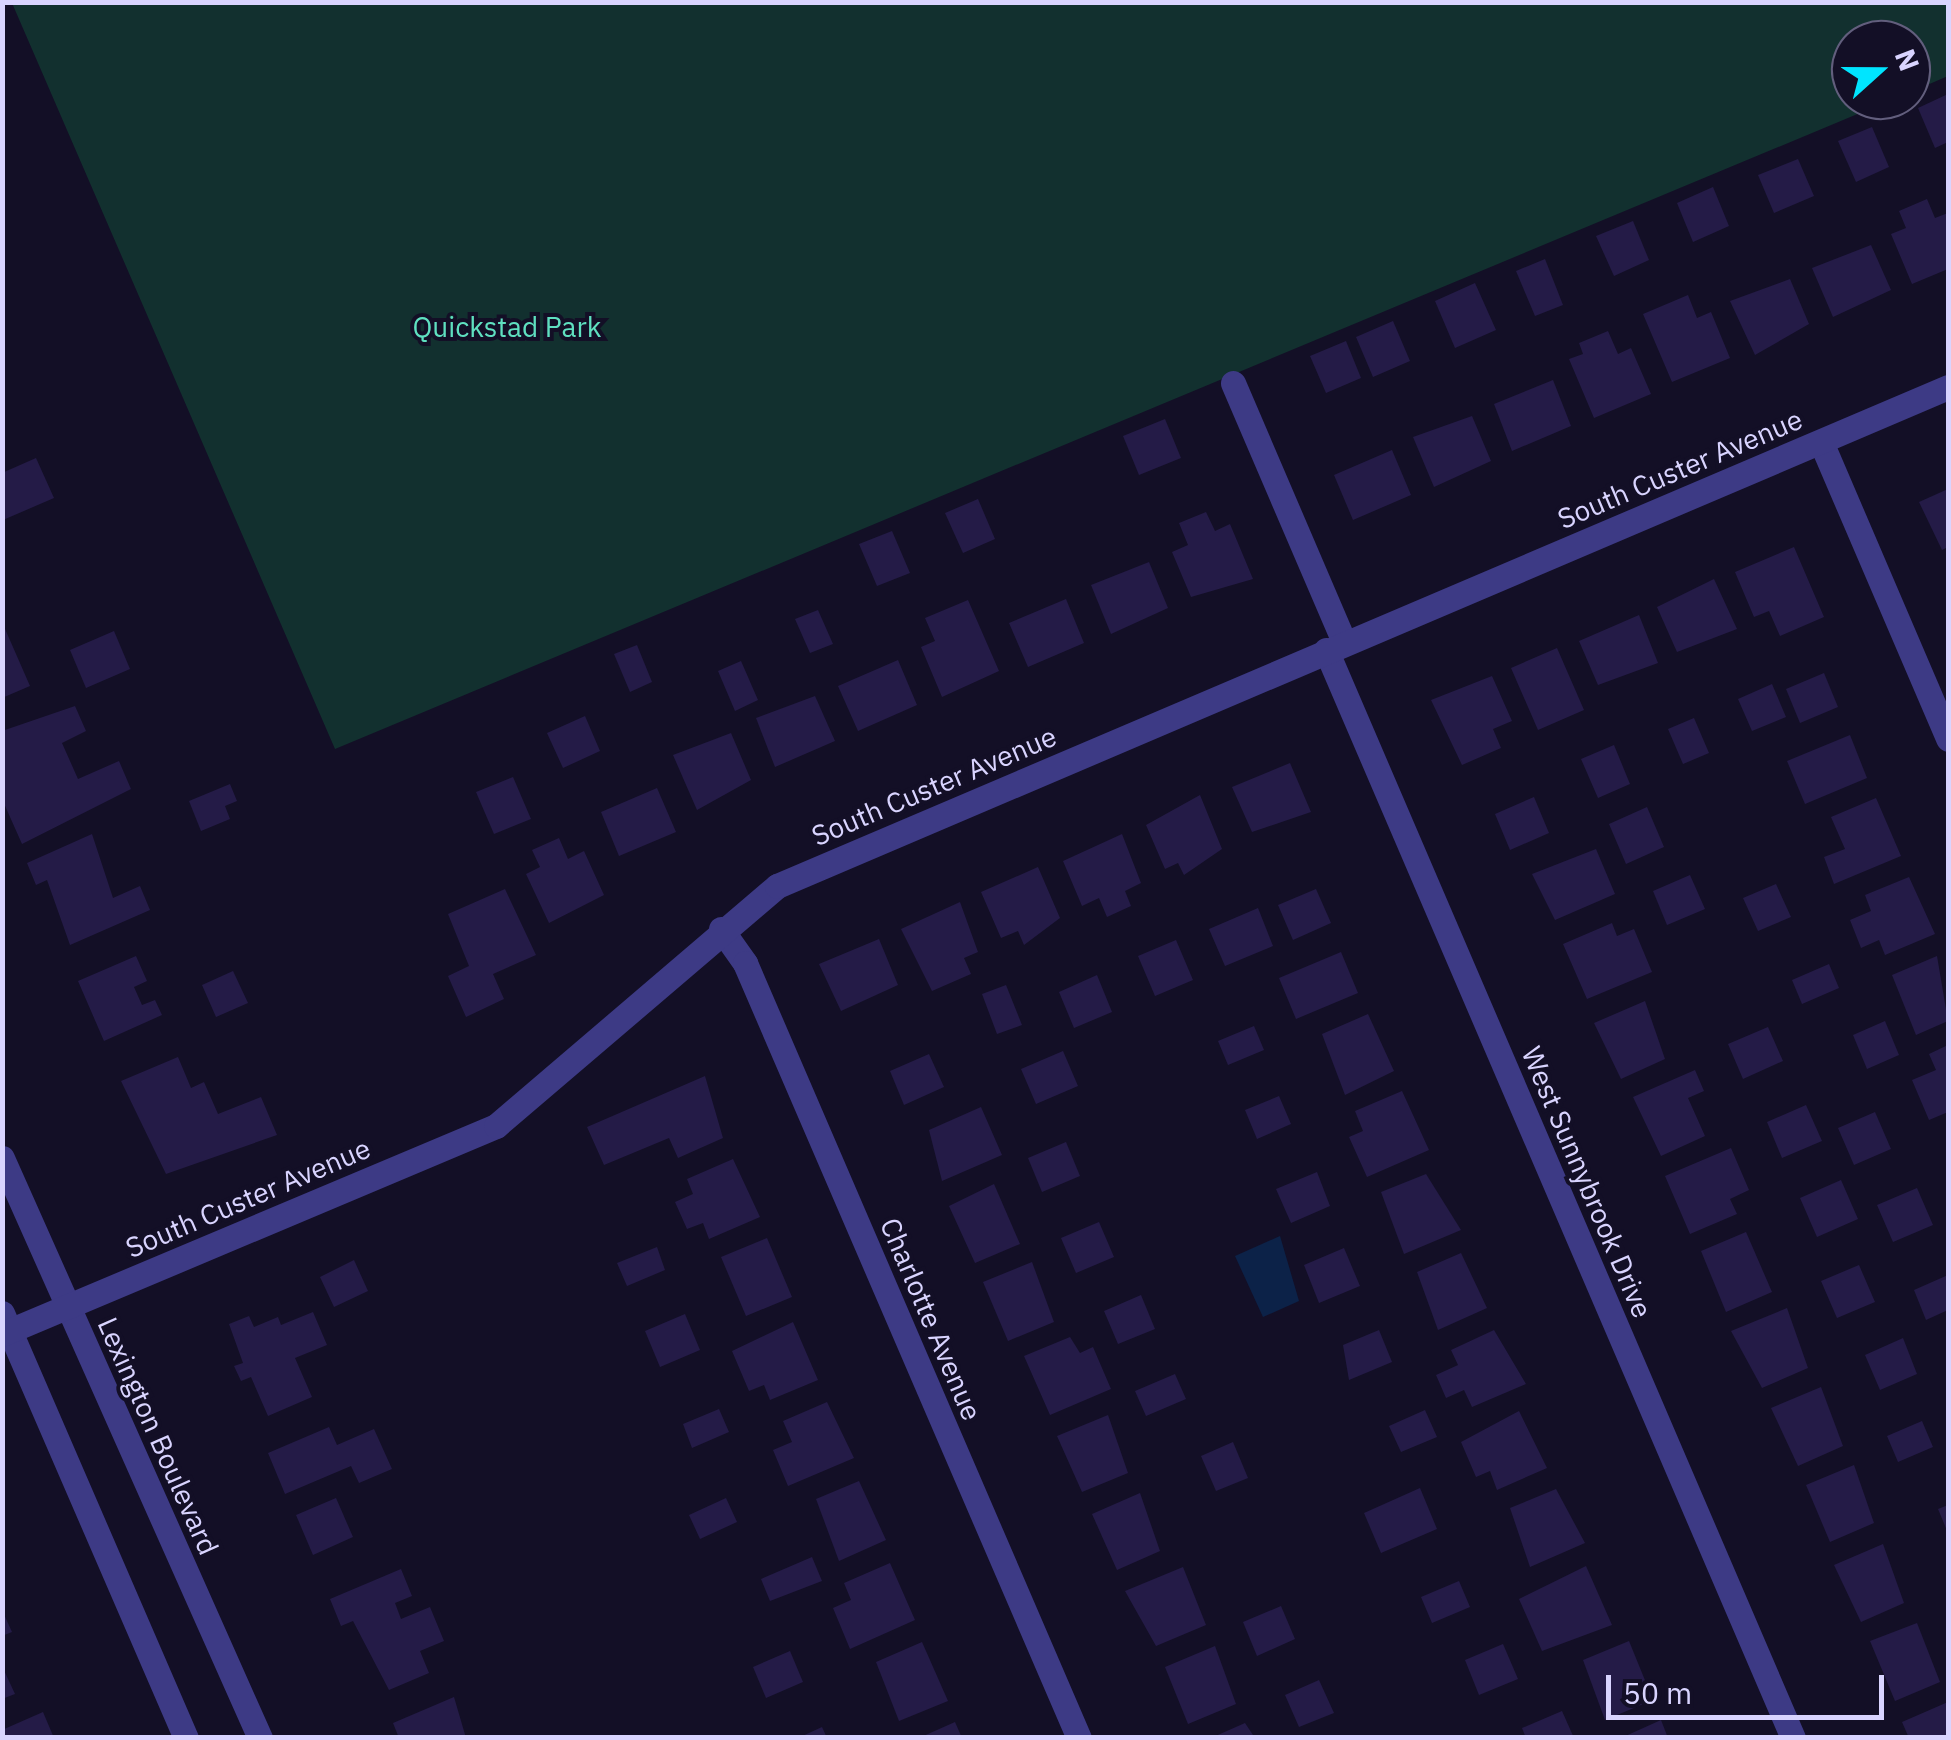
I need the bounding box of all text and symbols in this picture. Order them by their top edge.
north arrow [1831,20,1931,120]
text: N [1887,44,1929,76]
park label: Quickstad Park [412,310,602,344]
street label: South Custer Avenue [1553,402,1807,536]
street label: South Custer Avenue [807,719,1061,853]
street label: West Sunnybrook Drive [1515,1041,1659,1323]
street label: South Custer Avenue [121,1131,375,1265]
street label: Charlotte Avenue [873,1213,989,1425]
street label: Lexington Boulevard [91,1312,225,1560]
scale bar [1611,1655,1888,1717]
text: 50 m [1623,1673,1692,1712]

